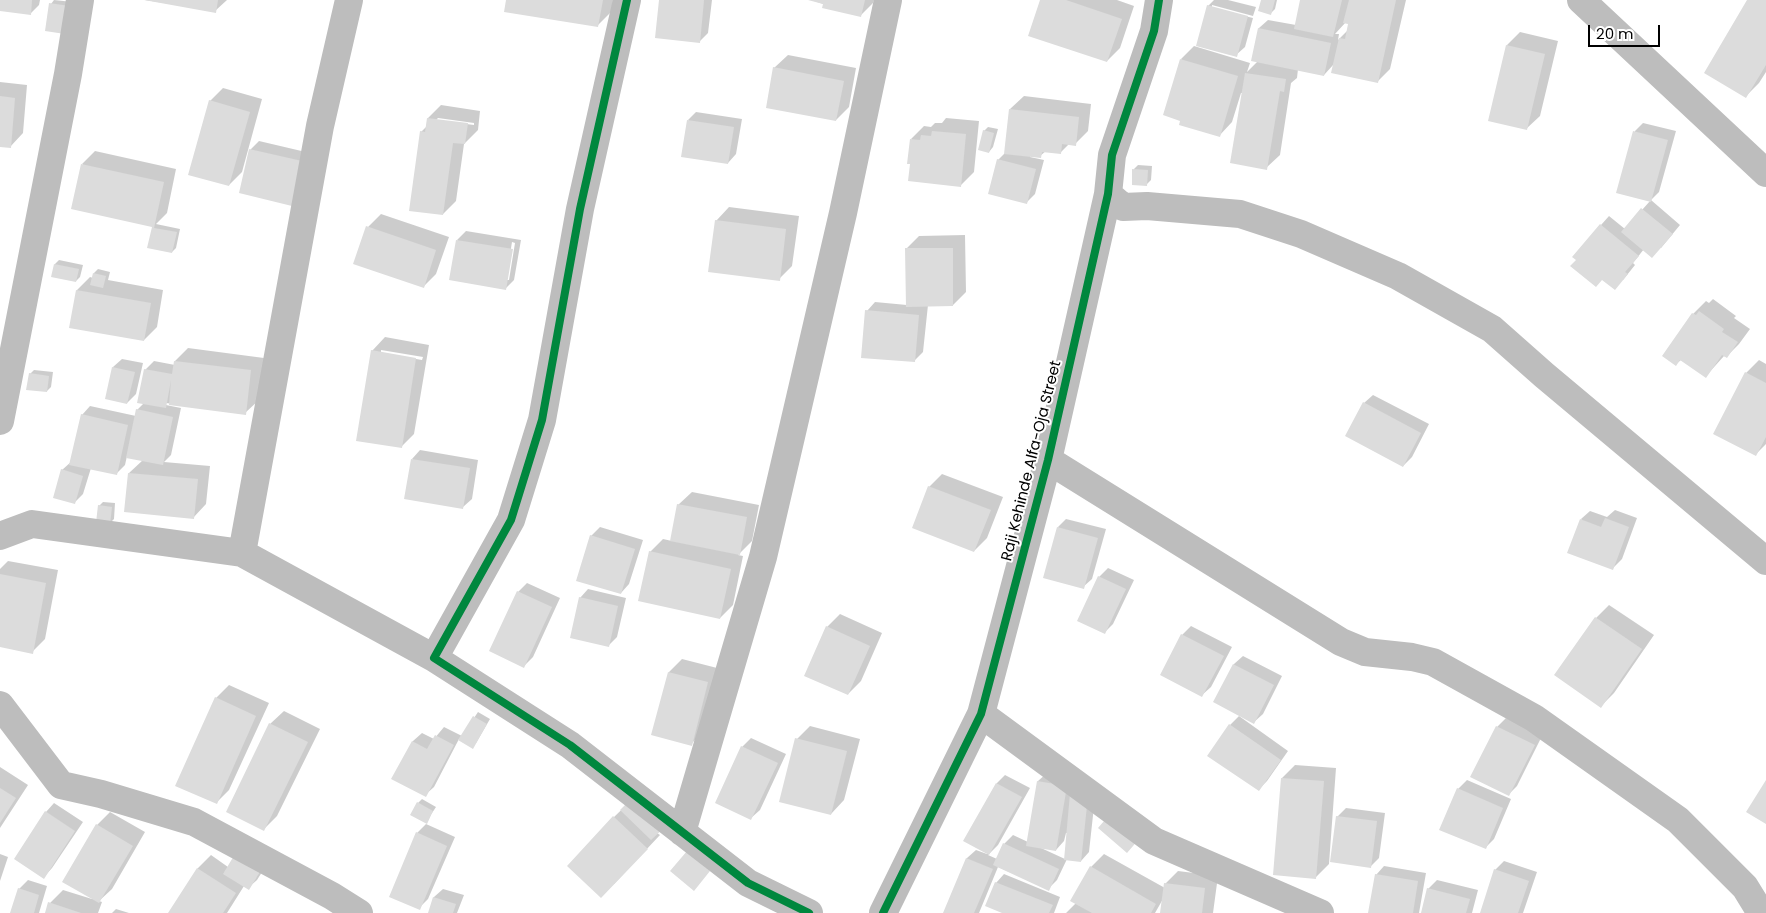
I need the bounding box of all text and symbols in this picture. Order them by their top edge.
scale bar [1591,15,1664,47]
text: 20 m [1596,23,1634,44]
street label: Raji Kehinde Alfa-Oja Street [998,359,1066,563]

